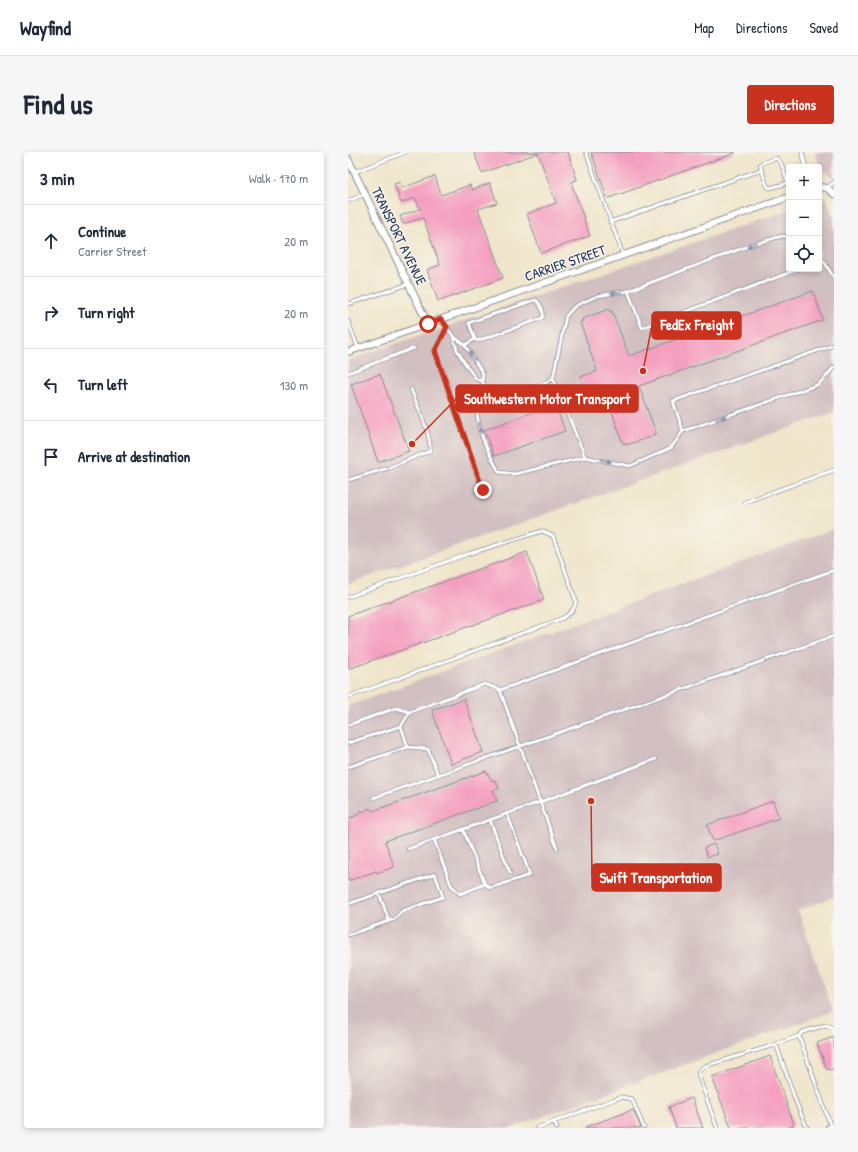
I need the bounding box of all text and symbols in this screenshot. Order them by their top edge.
text: Wayfind [20,15,71,41]
text: Map [694,18,714,37]
text: Directions [736,18,787,37]
text: Saved [809,18,838,37]
text: Find us [24,85,93,123]
button: Directions [747,85,834,124]
map controls [786,164,822,272]
button: + [786,164,822,200]
text: 3 min [40,167,75,190]
text: Walk · 170 m [249,169,308,187]
street label: TRANSPORT AVENUE [368,184,431,288]
button: − [786,200,822,236]
text: Continue [78,221,126,242]
icon: ahead [40,230,62,252]
text: 20 m [284,232,308,250]
button: locate [786,236,822,272]
street label: CARRIER STREET [522,240,608,285]
text: Carrier Street [78,242,147,260]
one-way arrow [745,243,757,249]
one-way arrow [610,290,622,296]
icon: right [40,302,62,324]
text: Turn right [78,302,134,323]
text: 20 m [284,304,308,322]
callout: FedEx Freight [652,312,741,339]
text: FedEx Freight [659,314,734,336]
route start [419,315,437,333]
one-way arrow [468,351,476,362]
icon: left [40,374,62,396]
text: Turn left [78,374,128,395]
text: 130 m [280,376,308,394]
callout: Southwestern Motor Transport [456,385,638,412]
text: Southwestern Motor Transport [464,388,631,410]
one-way arrow [715,415,727,421]
one-way arrow [477,422,483,434]
icon: arrive [40,446,62,468]
text: Arrive at destination [78,446,190,467]
one-way arrow [600,458,612,464]
route end [474,481,492,499]
callout: Swift Transportation [592,864,721,891]
text: Swift Transportation [599,867,713,889]

